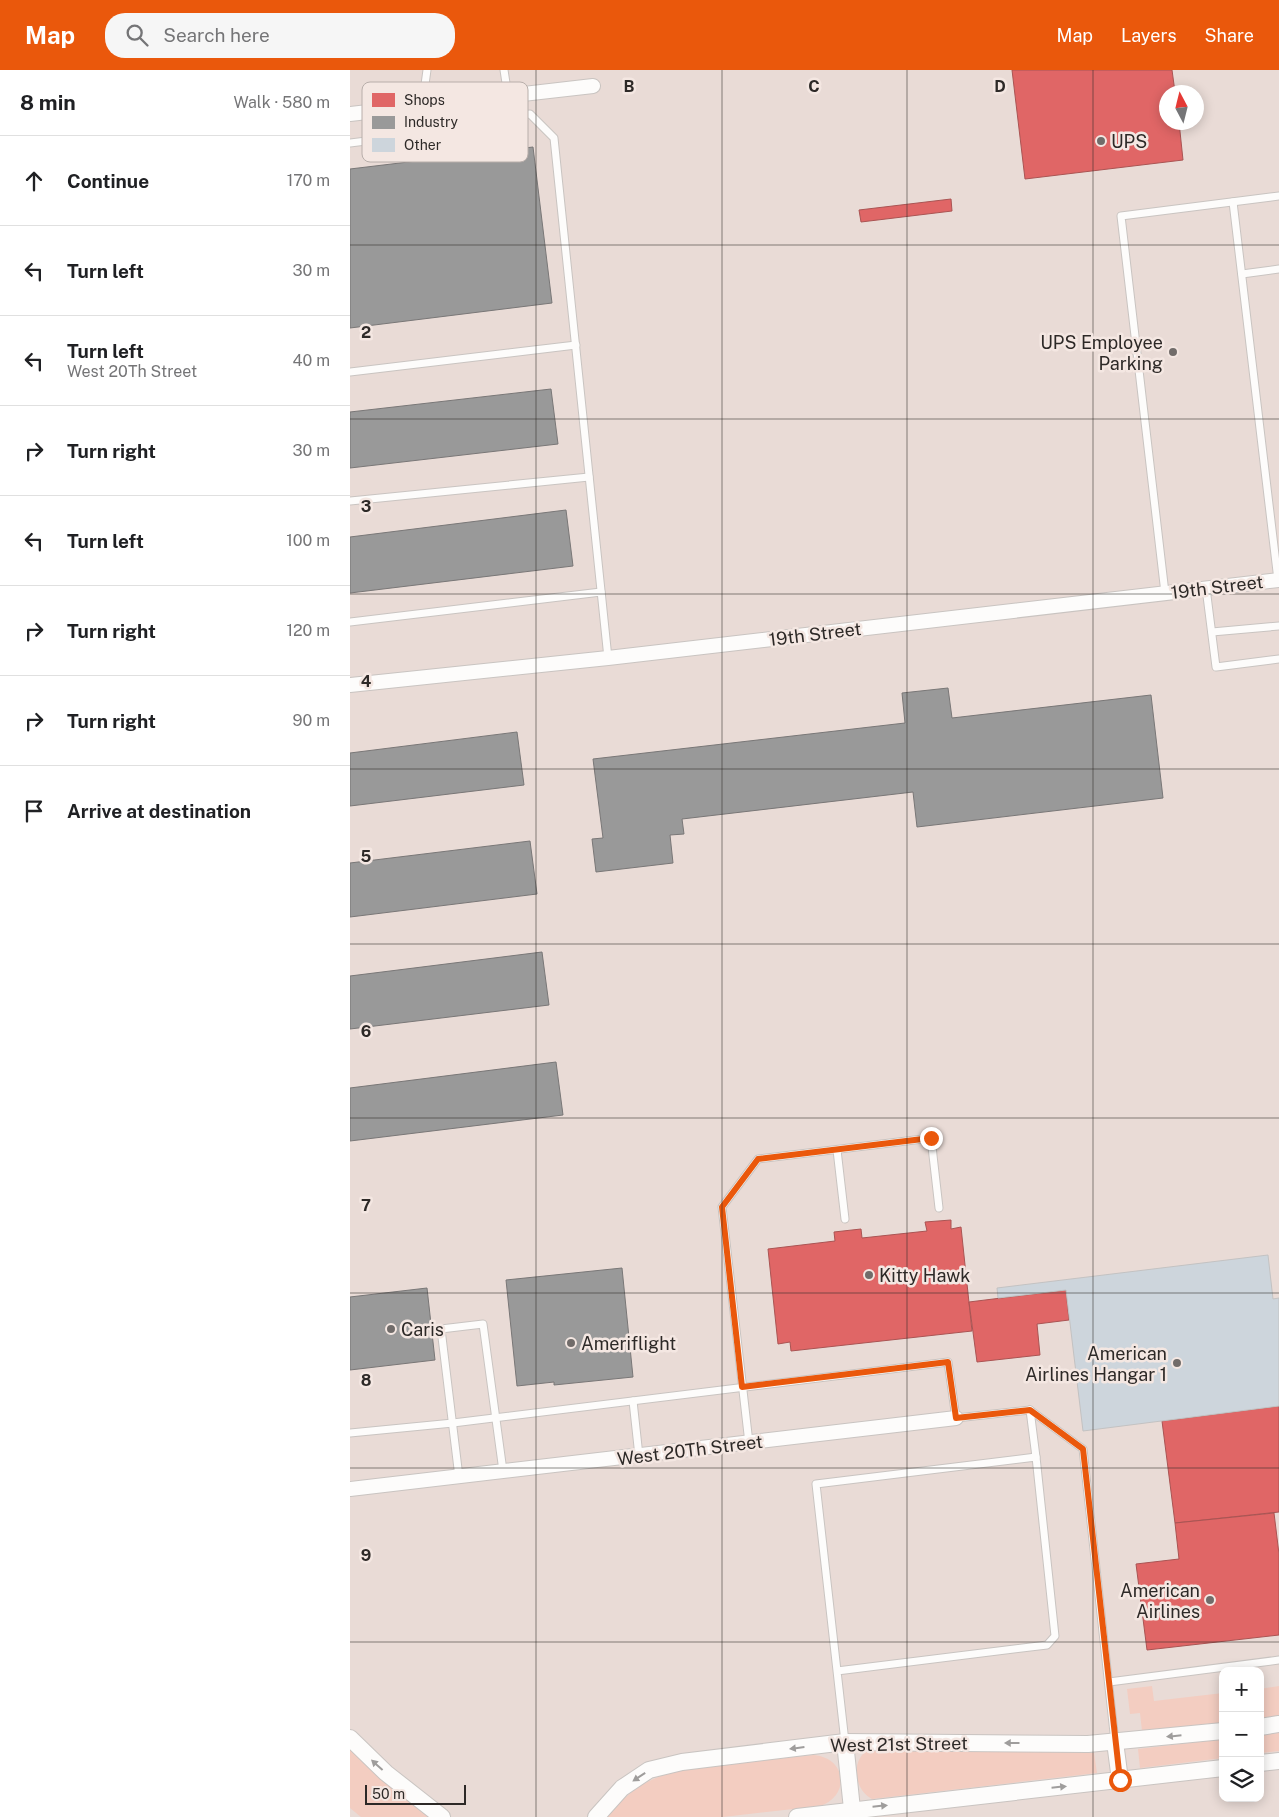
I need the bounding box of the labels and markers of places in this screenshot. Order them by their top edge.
place label: UPS [1111,131,1147,152]
marker: UPS [1095,135,1107,147]
place label: UPS Employee Parking [1040,332,1163,374]
marker: UPS Employee Parking [1167,346,1179,358]
place label: Kitty Hawk [879,1265,970,1286]
marker: Kitty Hawk [863,1269,875,1281]
place label: Caris [401,1319,444,1340]
marker: Caris [385,1323,397,1335]
place label: Ameriflight [581,1333,676,1354]
marker: Ameriflight [565,1337,577,1349]
place label: American Airlines Hangar 1 [1025,1343,1167,1385]
marker: American Airlines Hangar 1 [1171,1357,1183,1369]
place label: American Airlines [1120,1580,1200,1622]
marker: American Airlines [1204,1594,1216,1606]

